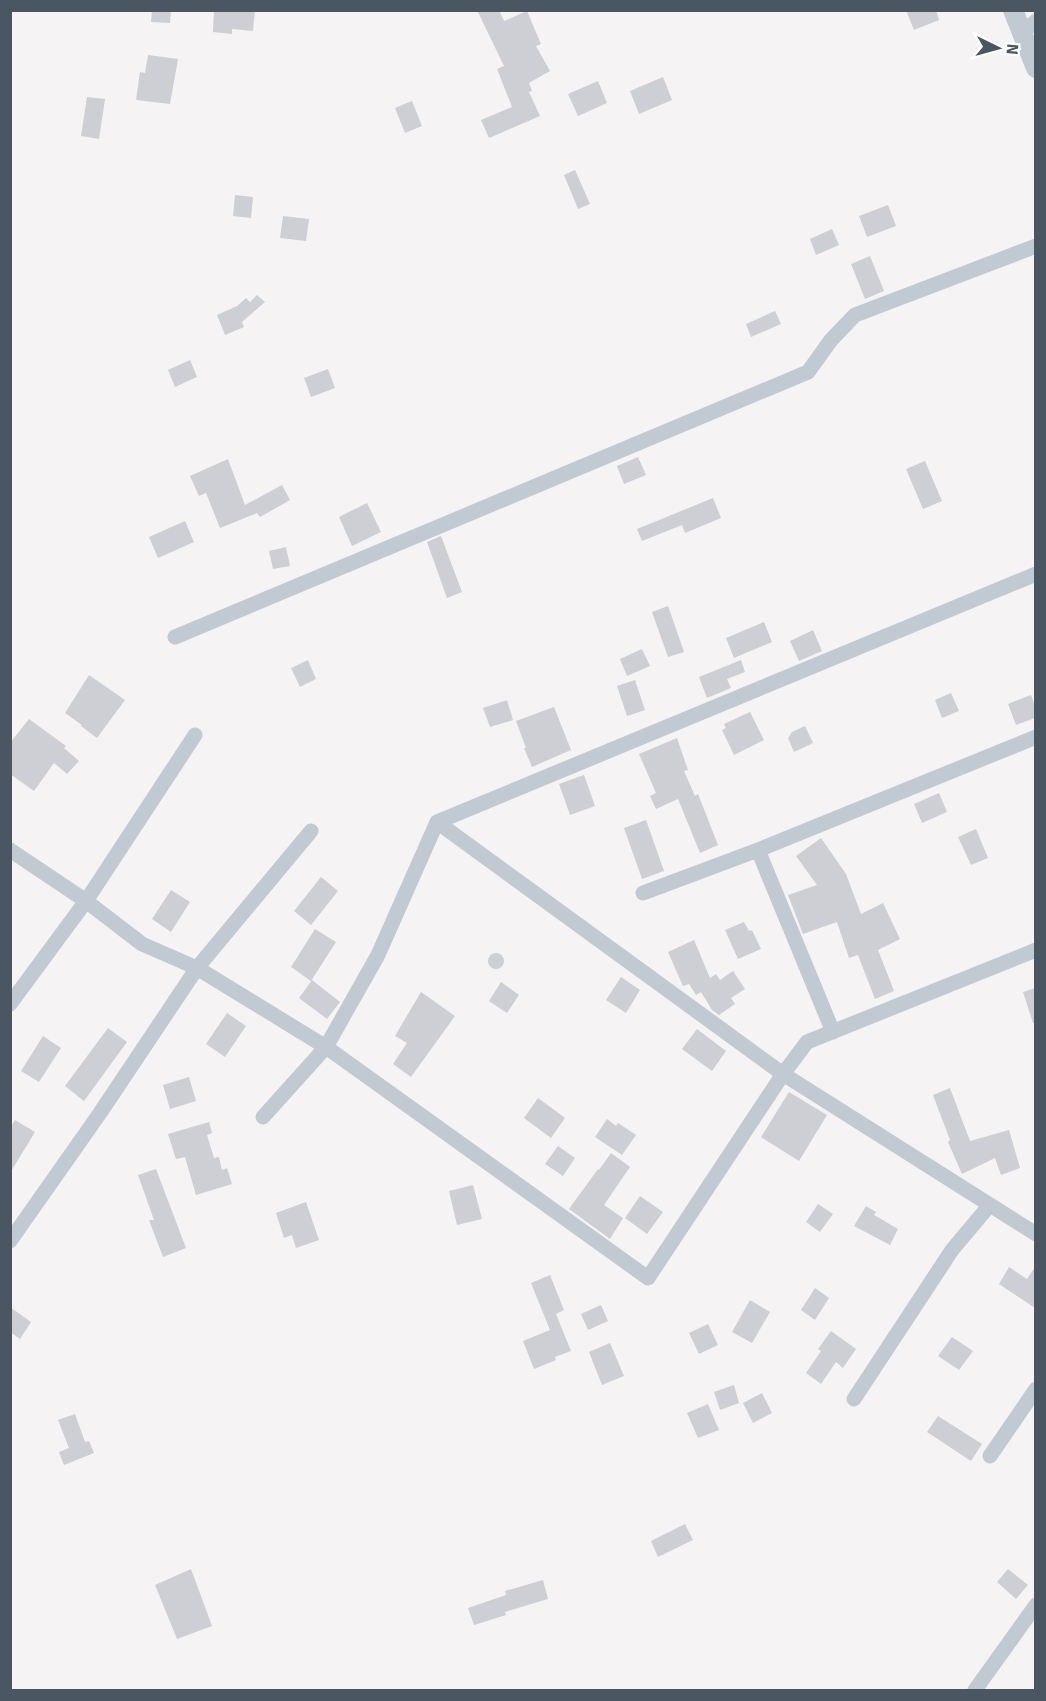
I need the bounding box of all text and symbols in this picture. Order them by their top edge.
north arrow [968,18,1028,78]
text: N [1001,43,1022,56]

